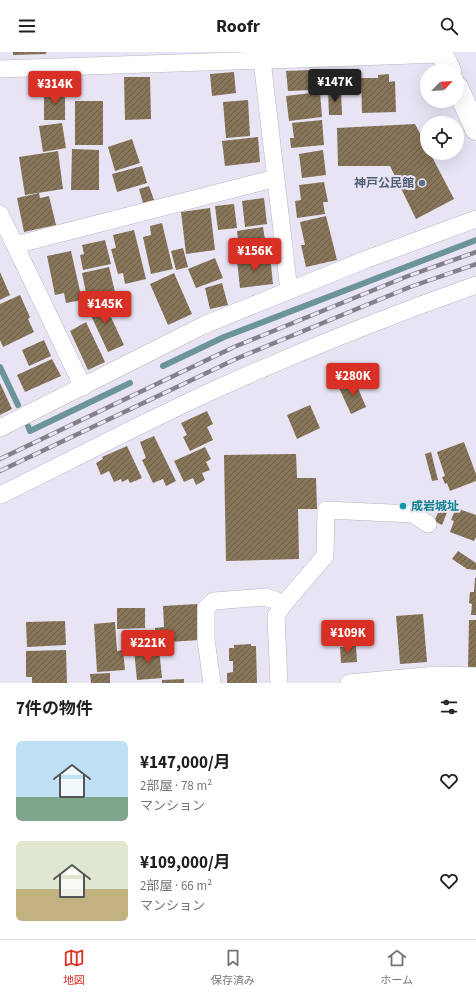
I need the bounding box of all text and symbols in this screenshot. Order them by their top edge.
text: Roofr [216,14,260,39]
icon: menu [16,15,38,37]
icon: search [438,15,460,37]
north arrow [420,64,464,108]
map controls [420,64,464,160]
pin: ¥147K [307,69,363,103]
pin: ¥314K [27,71,83,105]
text: ¥147K [317,73,353,91]
text: ¥314K [37,75,73,93]
button: locate [420,116,464,160]
place label: 神戸公民館 [354,175,414,192]
marker: 神戸公民館 [417,178,427,188]
pin: ¥156K [227,238,283,272]
text: ¥156K [237,242,273,260]
pin: ¥145K [77,291,133,325]
text: ¥145K [87,295,123,313]
pin: ¥280K [325,363,381,397]
text: ¥280K [335,367,371,385]
place label: 成岩城址 [411,498,459,515]
marker: 成岩城址 [398,501,408,511]
pin: ¥109K [320,620,376,654]
text: ¥109K [330,624,366,642]
pin: ¥221K [120,630,176,664]
text: ¥221K [130,634,166,652]
icon: filters [438,696,460,718]
text: 7件の物件 [16,697,93,721]
text: ¥147,000/月 [140,751,231,775]
icon: home [48,757,96,805]
icon: heart [438,770,460,792]
text: 2部屋 · 78 m² [140,777,212,795]
text: マンション [140,797,205,815]
text: ¥109,000/月 [140,851,231,875]
icon: home [48,857,96,905]
icon: heart [438,870,460,892]
text: 2部屋 · 66 m² [140,877,212,895]
text: マンション [140,897,205,915]
tab: 地図 [63,947,85,988]
tab: 保存済み [211,947,255,988]
tab: ホーム [380,947,413,988]

